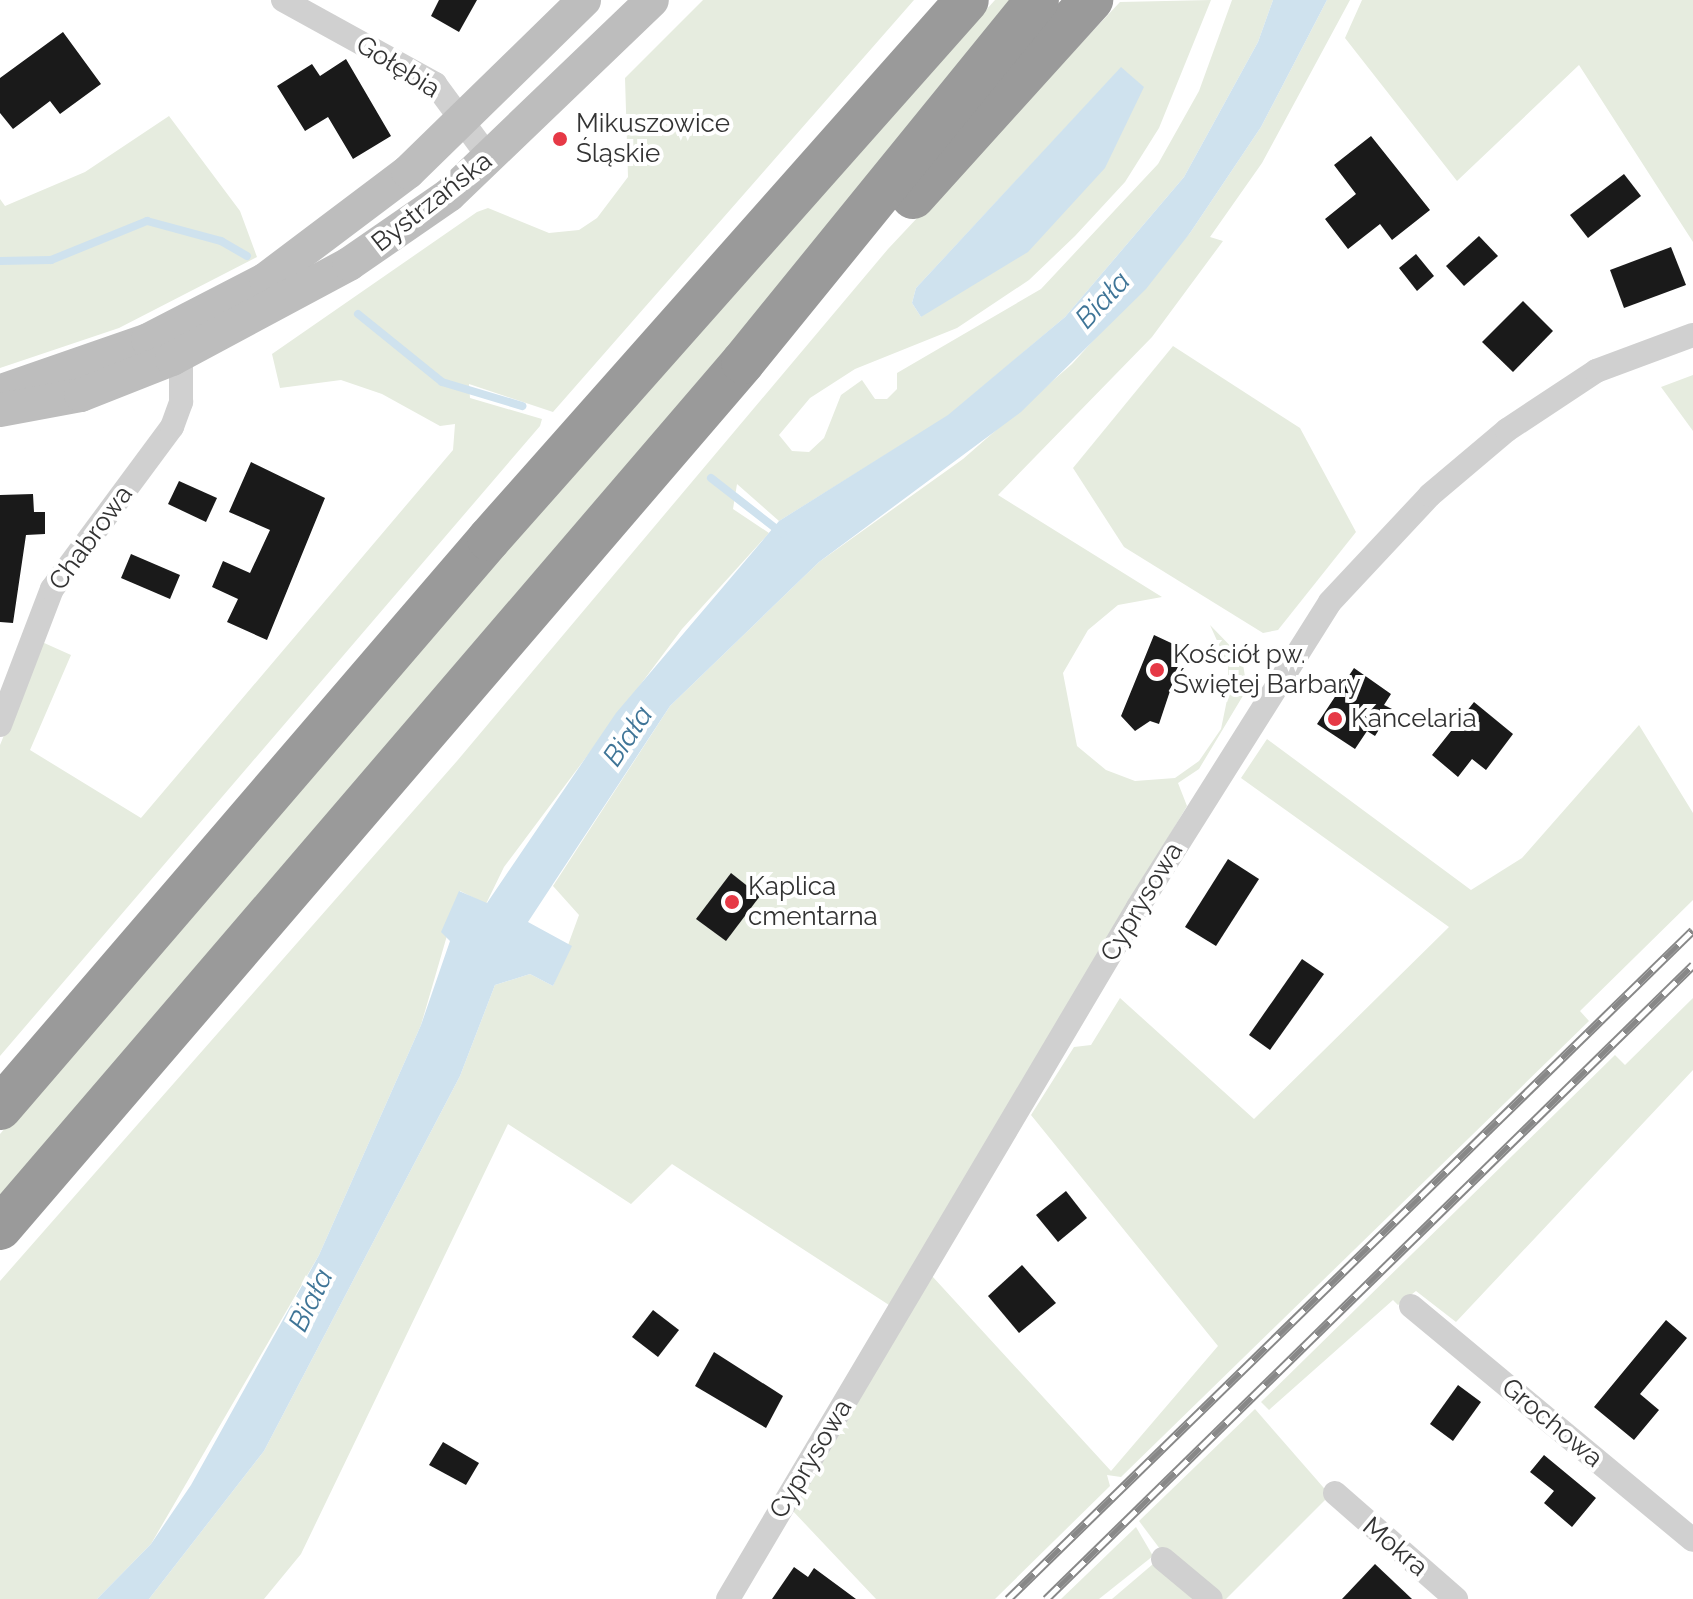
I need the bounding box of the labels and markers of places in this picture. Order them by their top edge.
place label: Mikuszowice Śląskie [576,108,730,170]
marker: Mikuszowice Śląskie [551,130,569,148]
place label: Kościół pw. Świętej Barbary [1173,639,1361,700]
marker: Kościół pw. Świętej Barbary [1148,661,1166,679]
place label: Kancelaria [1351,703,1477,735]
marker: Kancelaria [1326,710,1344,728]
place label: Kaplica cmentarna [748,871,878,932]
marker: Kaplica cmentarna [723,893,741,911]

